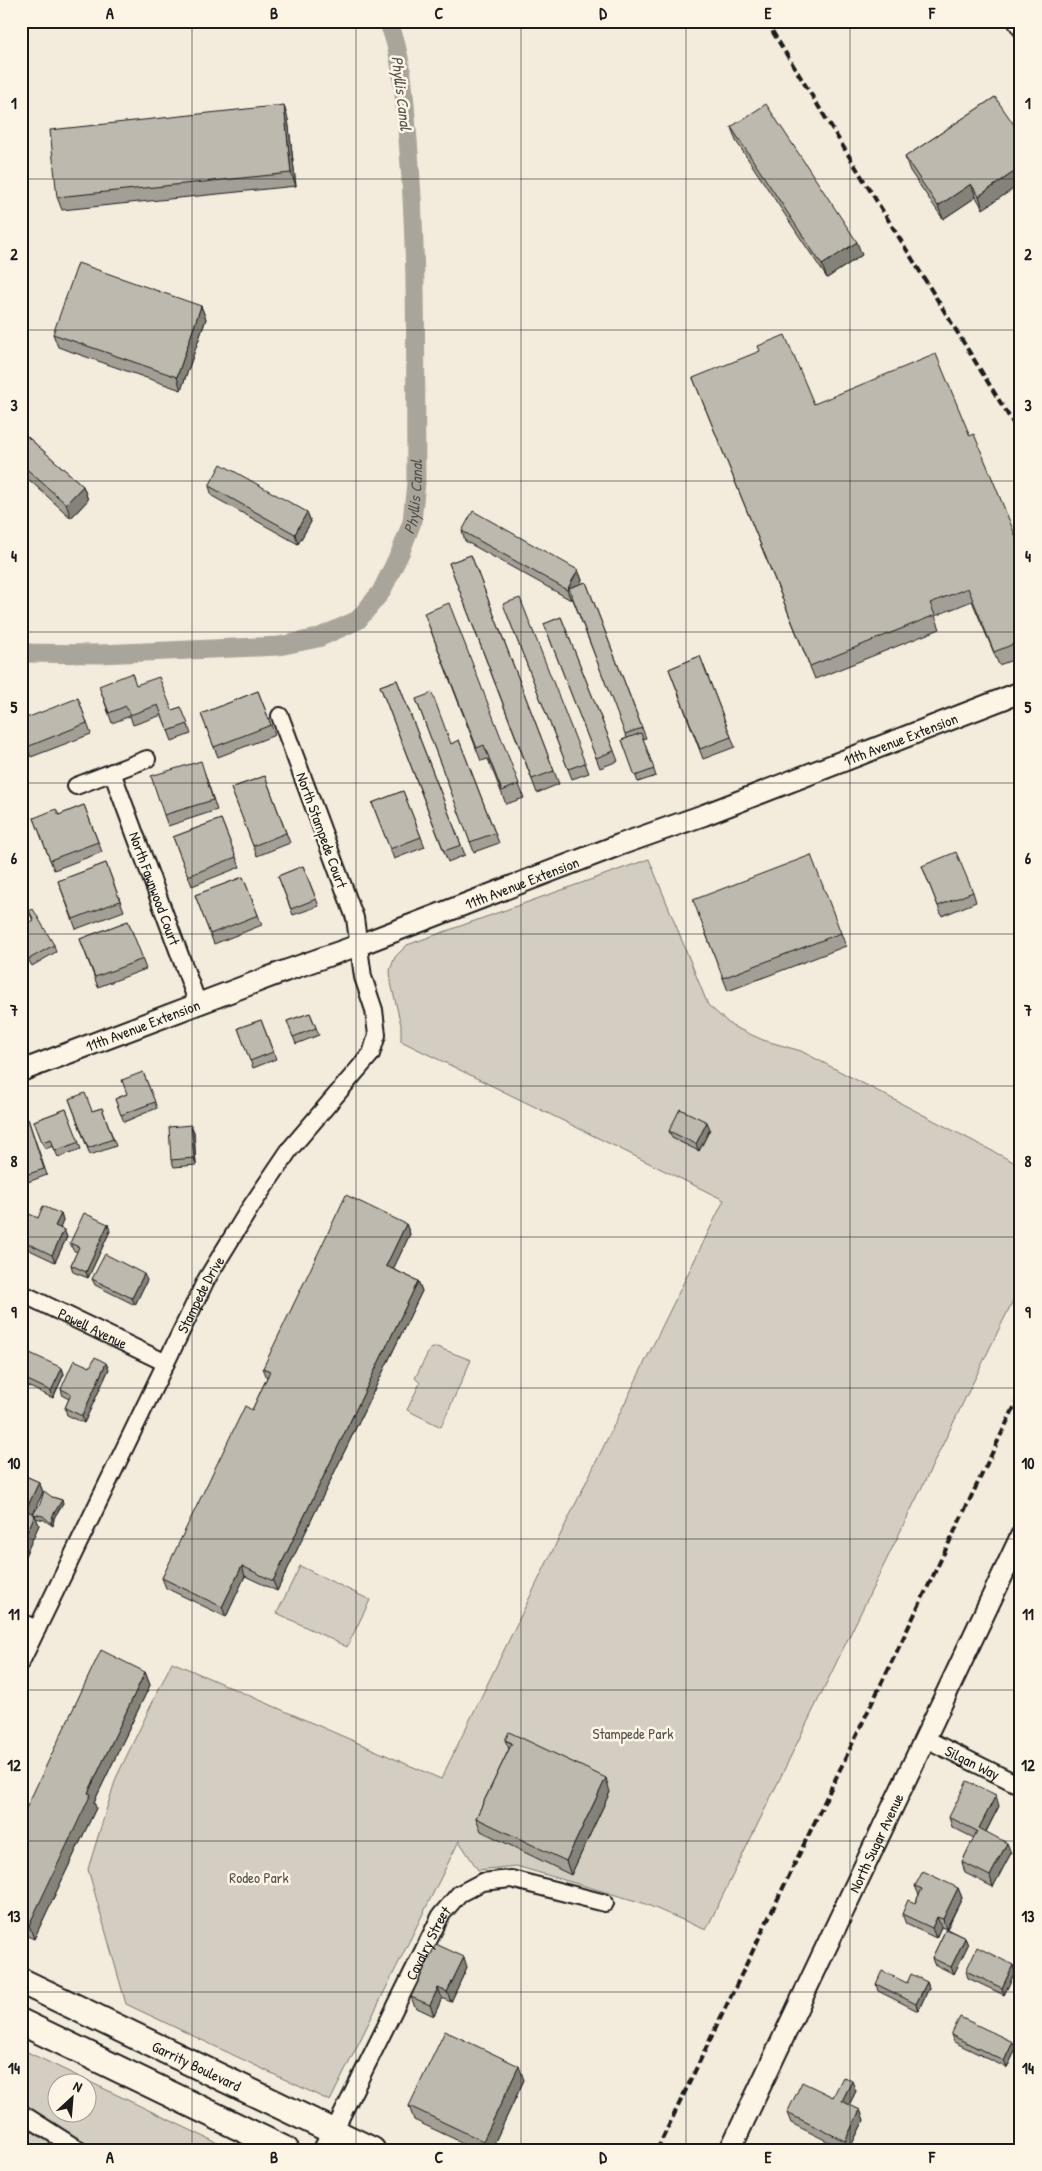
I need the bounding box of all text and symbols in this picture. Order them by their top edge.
text: A [106,2,114,24]
text: B [270,2,278,24]
text: C [435,2,444,24]
text: D [599,2,607,24]
text: E [764,2,772,24]
text: F [928,2,936,24]
water label: Phyllis Canal [387,55,418,132]
text: 1 [11,92,17,114]
text: 1 [1025,92,1031,114]
text: 2 [10,243,18,265]
text: 2 [1024,243,1032,265]
text: 3 [10,394,18,416]
text: 3 [1024,394,1032,416]
water label: Phyllis Canal [397,459,427,537]
text: 4 [11,545,17,567]
text: 4 [1025,545,1031,567]
text: 5 [11,696,18,718]
text: 5 [1025,696,1032,718]
street label: 11th Avenue Extension [840,707,961,770]
street label: North Stampede Court [291,769,353,892]
street label: North Fawnwood Court [124,829,186,949]
text: 6 [11,847,18,869]
text: 6 [1025,847,1032,869]
street label: 11th Avenue Extension [462,851,582,914]
street label: 11th Avenue Extension [82,994,203,1056]
text: 7 [9,999,18,1021]
text: 7 [1023,999,1032,1021]
text: 8 [11,1150,18,1172]
text: 8 [1025,1150,1032,1172]
street label: Stampede Drive [171,1252,229,1336]
text: 9 [11,1301,17,1323]
text: 9 [1025,1301,1031,1323]
street label: Powell Avenue [55,1302,131,1353]
text: 10 [8,1452,20,1474]
text: 10 [1022,1452,1034,1474]
text: 11 [8,1603,20,1625]
text: 11 [1022,1603,1034,1625]
park label: Stampede Park [593,1723,673,1744]
street label: Silgan Way [942,1740,1004,1784]
text: 12 [7,1754,21,1776]
text: 12 [1021,1754,1035,1776]
street label: North Sugar Avenue [843,1790,908,1896]
park label: Rodeo Park [229,1867,289,1888]
street label: Cavalry Street [400,1901,456,1984]
text: 13 [8,1905,20,1927]
text: 13 [1022,1905,1034,1927]
street label: Garrity Boulevard [149,2035,245,2096]
text: 14 [8,2057,20,2079]
text: 14 [1022,2057,1034,2079]
north arrow [48,2074,98,2124]
text: N [70,2076,86,2096]
text: A [106,2146,114,2168]
text: B [270,2146,278,2168]
text: C [435,2146,444,2168]
text: D [599,2146,607,2168]
text: E [764,2146,772,2168]
text: F [928,2146,936,2168]

